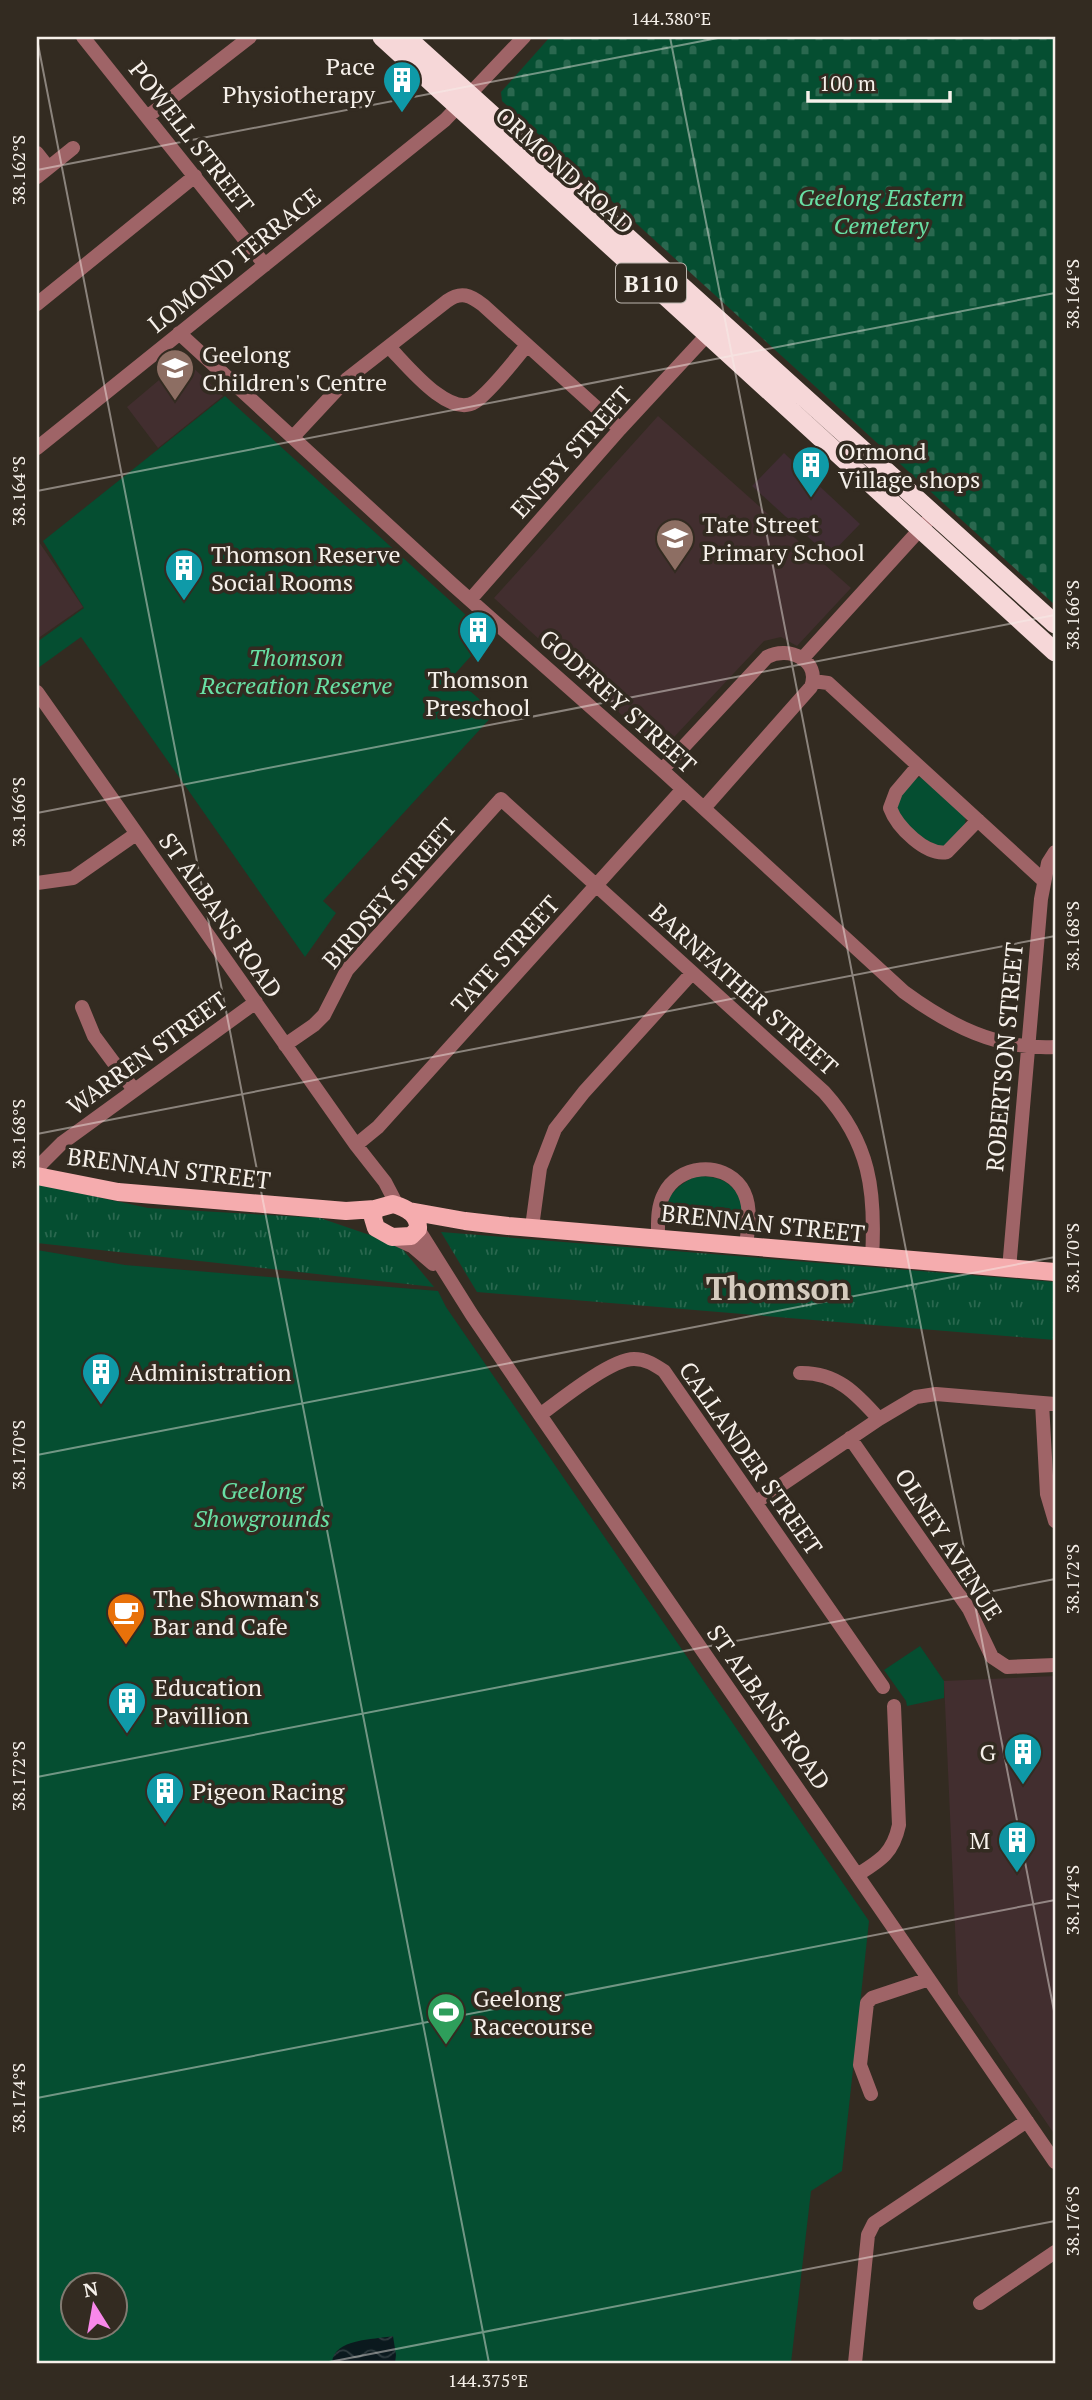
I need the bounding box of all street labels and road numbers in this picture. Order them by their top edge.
street label: POWELL STREET [122,54,262,220]
street label: ORMOND ROAD [489,99,641,241]
street label: LOMOND TERRACE [141,180,327,340]
road number: B110 [616,264,686,302]
street label: ENSBY STREET [503,379,639,524]
street label: GODFREY STREET [533,622,703,780]
street label: BIRDSEY STREET [315,811,463,975]
street label: ST ALBANS ROAD [152,826,290,1004]
street label: TATE STREET [444,888,566,1020]
street label: BARNFATHER STREET [643,896,845,1082]
street label: ROBERTSON STREET [978,941,1030,1173]
street label: WARREN STREET [61,984,234,1122]
street label: BRENNAN STREET [65,1140,273,1196]
street label: BRENNAN STREET [660,1196,867,1250]
street label: CALLANDER STREET [672,1355,830,1561]
street label: OLNEY AVENUE [888,1462,1010,1626]
street label: ST ALBANS ROAD [700,1618,838,1796]

